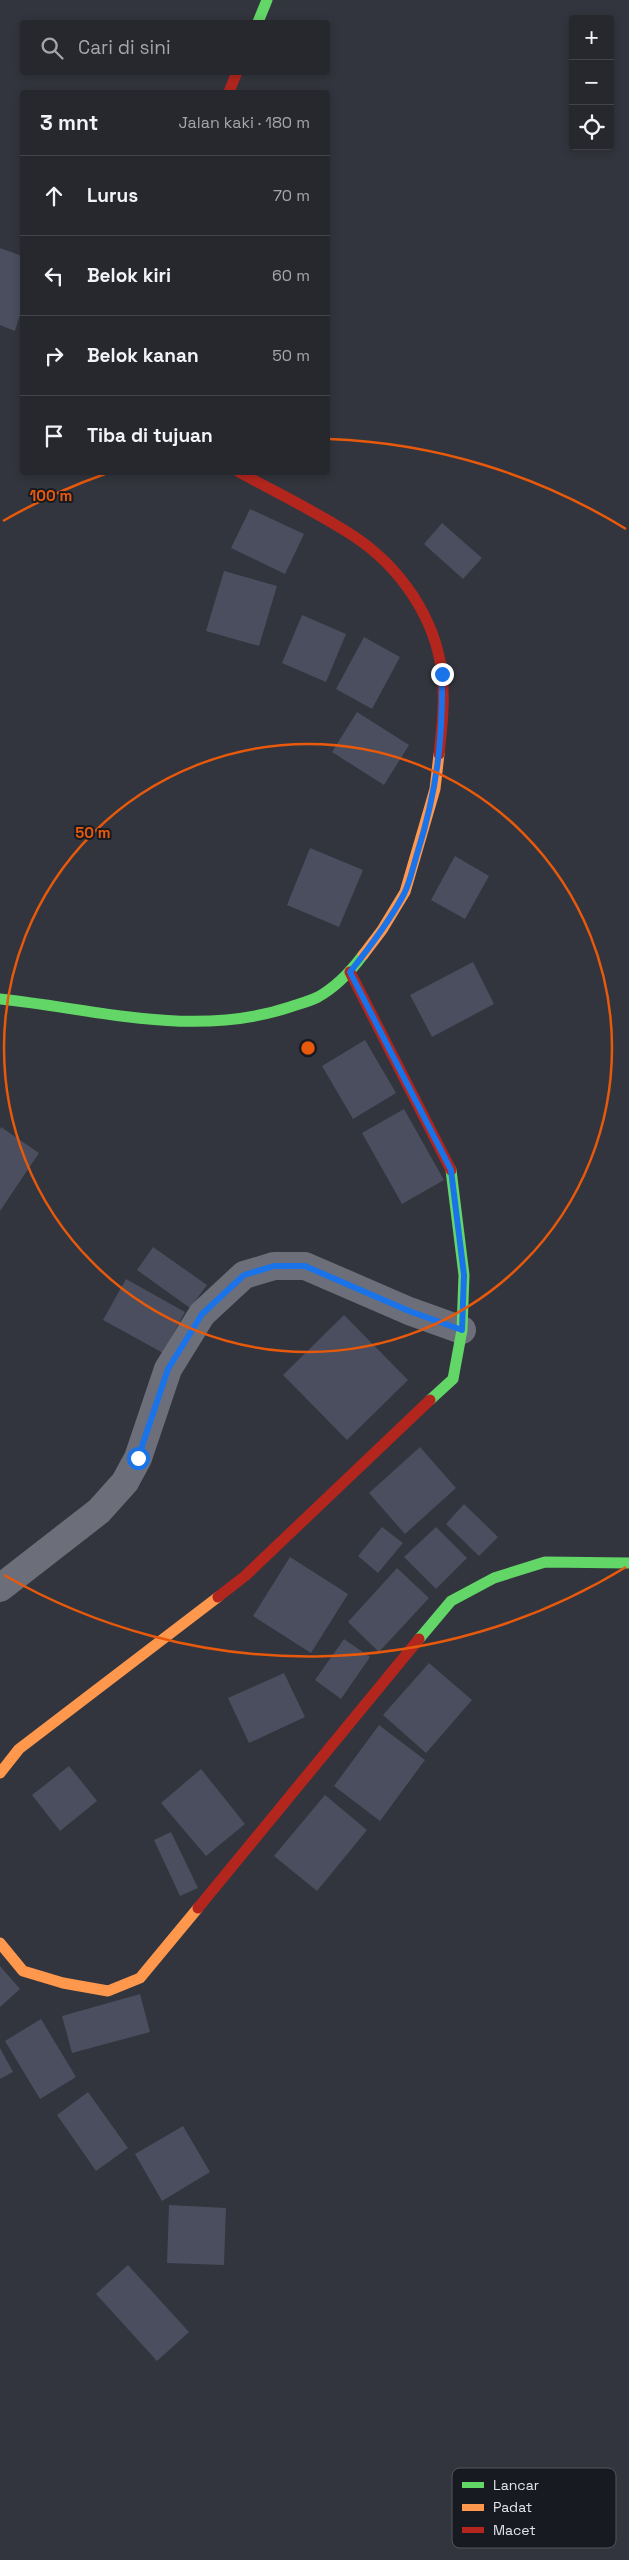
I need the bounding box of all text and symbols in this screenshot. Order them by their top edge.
map controls [569,15,614,150]
button: + [569,15,614,60]
search box [20,20,330,75]
icon: search [38,34,66,62]
text: Cari di sini [78,35,171,60]
button: − [569,60,614,105]
button: locate [569,105,614,150]
text: 3 mnt [40,109,98,136]
text: Jalan kaki · 180 m [179,112,310,133]
icon: ahead [40,182,68,210]
text: Lurus [87,183,138,208]
text: 70 m [273,185,310,206]
icon: left [40,262,68,290]
text: Belok kiri [87,263,171,288]
text: 60 m [272,265,310,286]
icon: right [40,342,68,370]
text: Belok kanan [87,343,199,368]
text: 50 m [272,345,310,366]
icon: arrive [40,422,68,450]
text: Tiba di tujuan [87,423,213,448]
text: 100 m [30,486,72,505]
route end [431,663,454,686]
text: 50 m [75,823,111,842]
centre of rings [299,1039,317,1057]
route start [127,1447,150,1470]
legend [452,2468,616,2548]
text: Lancar [493,2476,539,2494]
text: Padat [493,2498,532,2516]
text: Macet [493,2521,536,2539]

